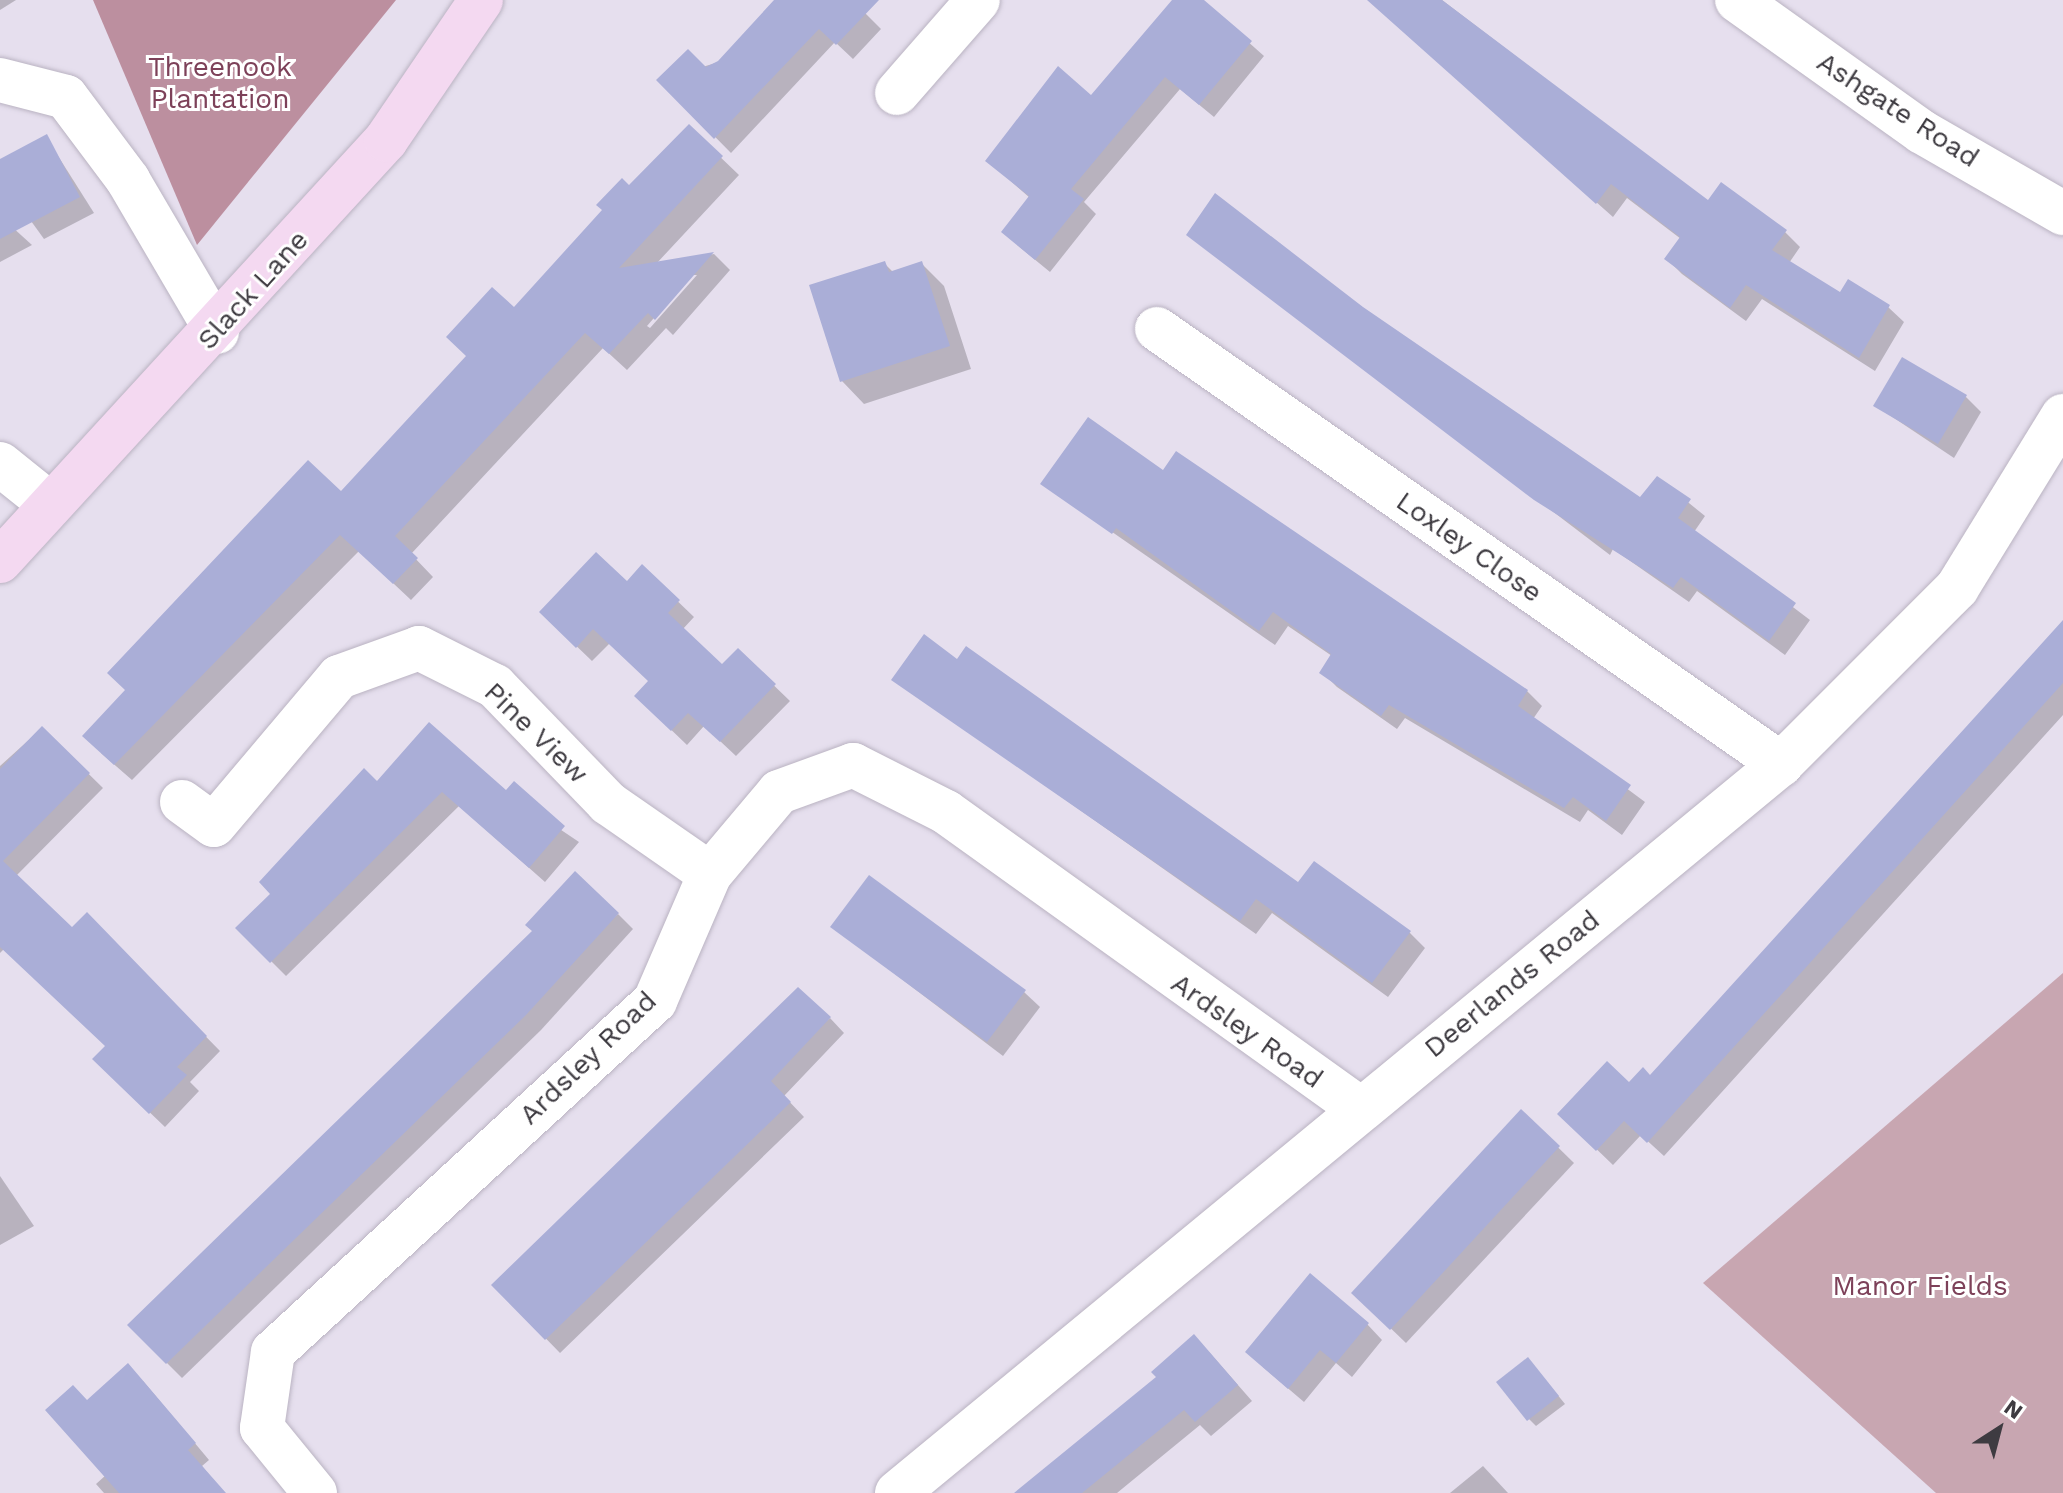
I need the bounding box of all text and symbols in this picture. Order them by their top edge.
street label: Ashgate Road [1811,45,1985,175]
park label: Threenook Plantation [148,50,292,116]
street label: Slack Lane [190,223,316,357]
street label: Loxley Close [1389,484,1549,610]
street label: Pine View [477,675,595,791]
street label: Deerlands Road [1418,903,1606,1065]
street label: Ardsley Road [1164,966,1330,1096]
street label: Ardsley Road [512,984,664,1132]
park label: Manor Fields [1832,1269,2008,1303]
north arrow [1959,1389,2039,1469]
text: N [1999,1394,2027,1424]

